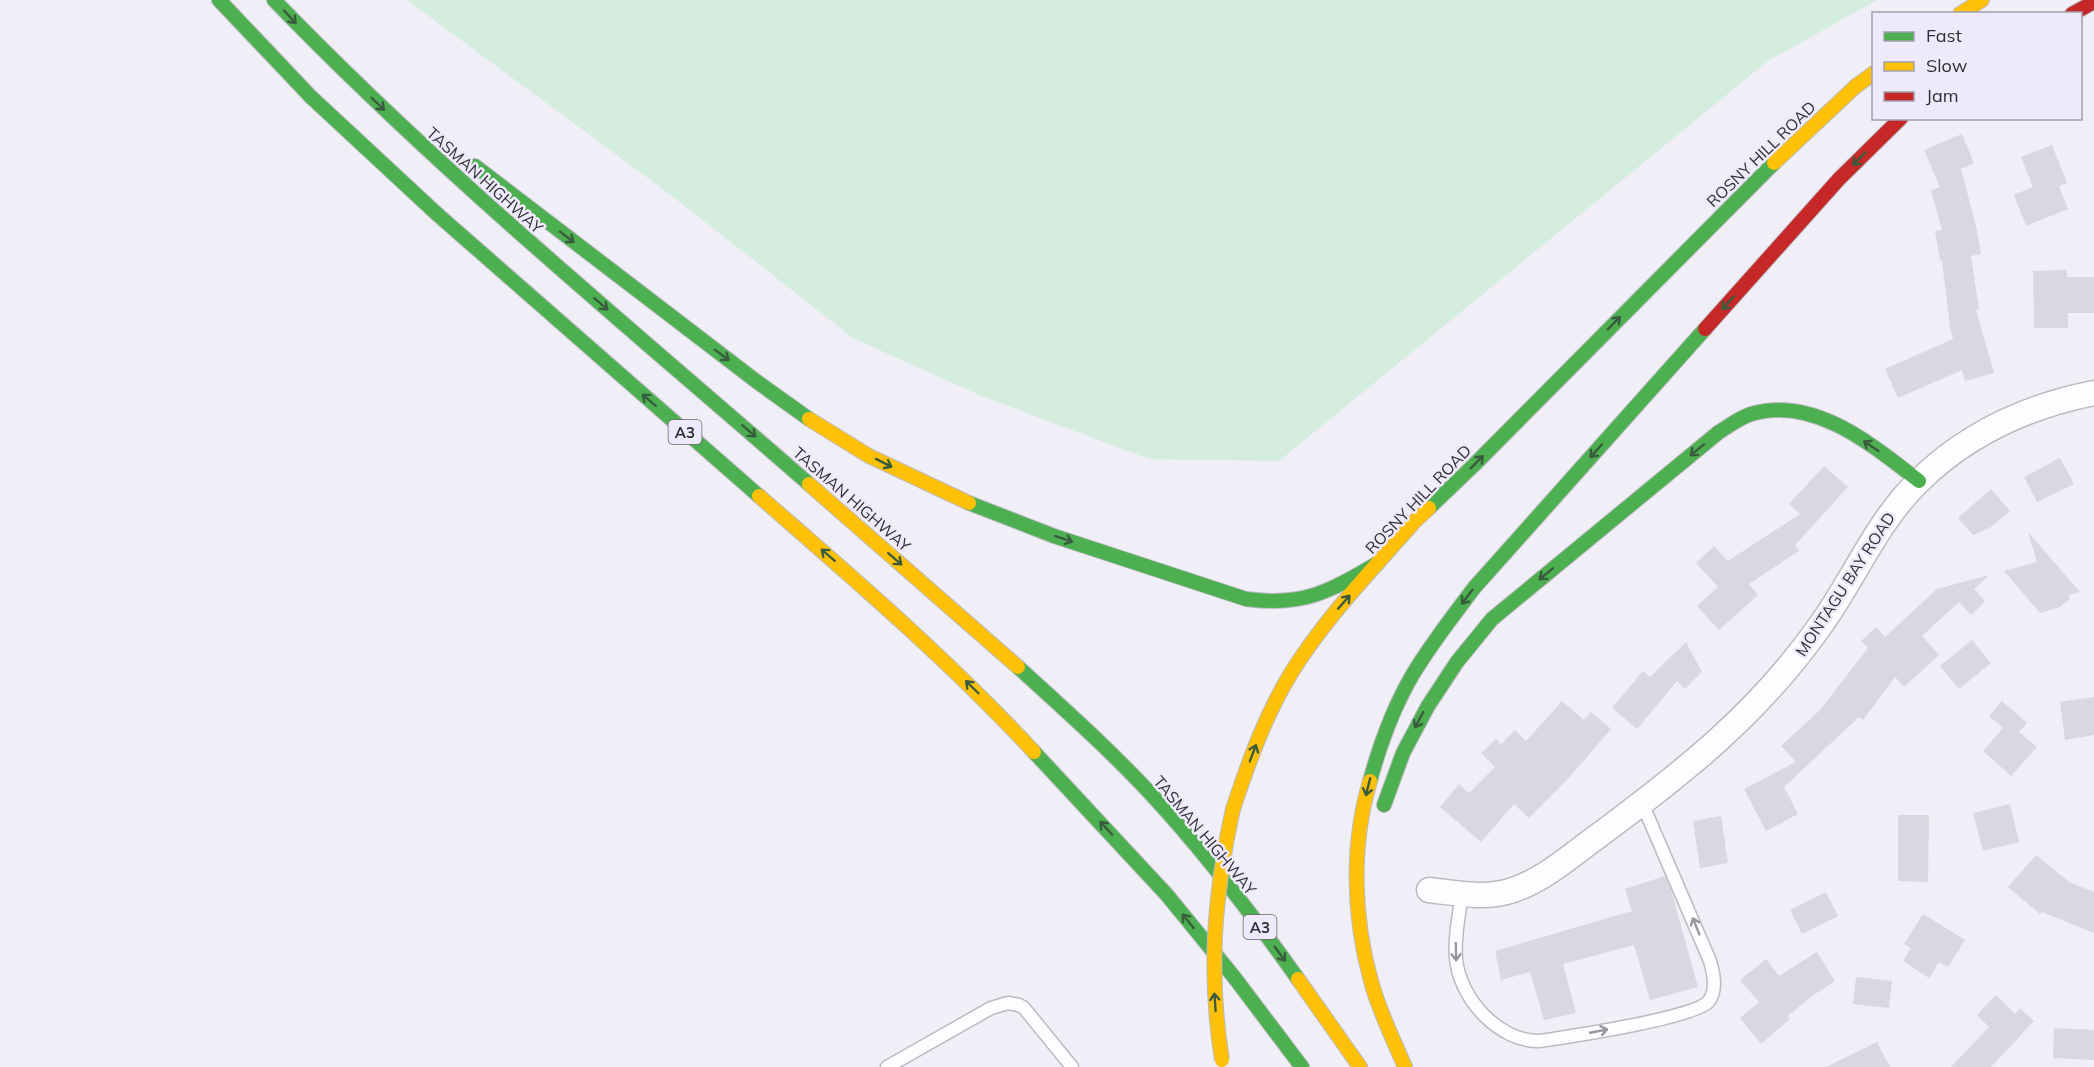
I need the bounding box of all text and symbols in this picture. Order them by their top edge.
one-way arrow [282,9,297,24]
legend [1872,12,2082,120]
text: Fast [1926,24,1962,47]
text: Slow [1926,54,1968,77]
text: Jam [1926,84,1959,107]
one-way arrow [370,96,385,111]
street label: ROSNY HILL ROAD [1702,97,1820,211]
street label: TASMAN HIGHWAY [423,123,547,238]
one-way arrow [1852,151,1866,166]
one-way arrow [559,231,575,244]
one-way arrow [1721,295,1735,310]
one-way arrow [593,297,608,311]
one-way arrow [1607,315,1621,330]
one-way arrow [714,349,730,362]
one-way arrow [641,393,656,407]
road number: A3 [668,420,702,444]
one-way arrow [741,424,756,438]
street label: ROSNY HILL ROAD [1361,440,1475,558]
one-way arrow [1863,440,1880,453]
street label: TASMAN HIGHWAY [789,442,915,556]
one-way arrow [1589,443,1603,458]
one-way arrow [1689,444,1705,457]
one-way arrow [1470,454,1485,469]
one-way arrow [875,458,893,469]
street label: MONTAGU BAY ROAD [1791,508,1899,660]
one-way arrow [1054,534,1073,545]
one-way arrow [821,548,836,562]
one-way arrow [888,552,903,566]
one-way arrow [1538,567,1554,580]
one-way arrow [1461,589,1473,605]
one-way arrow [1337,595,1351,610]
one-way arrow [964,680,979,694]
one-way arrow [1413,710,1424,728]
one-way arrow [1248,745,1259,763]
street label: TASMAN HIGHWAY [1149,771,1261,899]
one-way arrow [1361,777,1373,796]
one-way arrow [1098,821,1113,836]
one-way arrow [1182,913,1195,929]
road number: A3 [1244,915,1276,939]
one-way arrow [1690,917,1701,935]
one-way arrow [1450,941,1462,961]
one-way arrow [1274,945,1287,961]
one-way arrow [1209,992,1220,1012]
one-way arrow [1589,1025,1608,1036]

